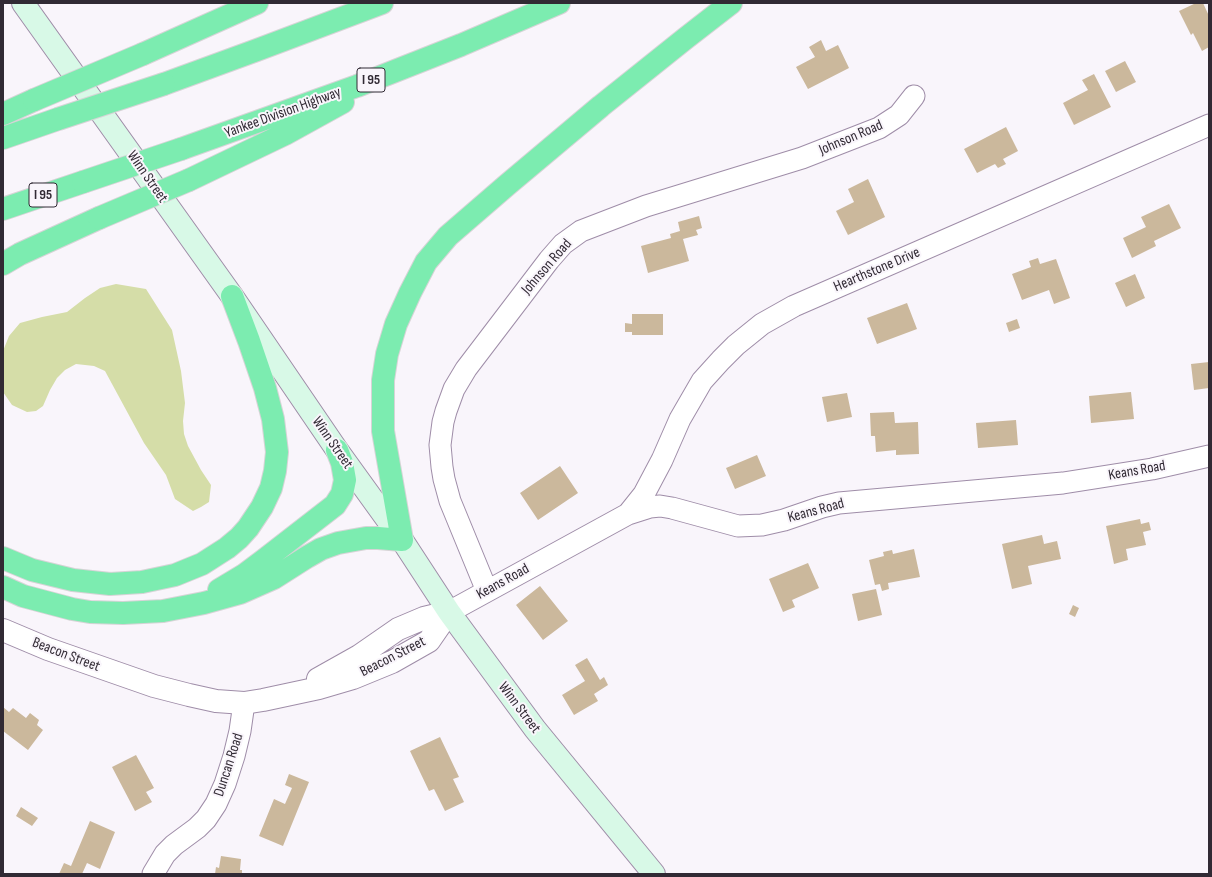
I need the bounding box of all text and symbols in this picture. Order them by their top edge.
road number: I 95 [357,68,385,92]
street label: Yankee Division Highway [223,84,343,142]
street label: Johnson Road [816,117,886,159]
street label: Winn Street [123,147,171,207]
road number: I 95 [29,183,57,207]
street label: Johnson Road [518,236,576,298]
street label: Hearthstone Drive [831,244,923,296]
street label: Winn Street [308,413,356,473]
street label: Keans Road [1107,457,1167,485]
street label: Keans Road [786,495,846,527]
street label: Keans Road [473,560,533,604]
street label: Beacon Street [357,633,429,681]
street label: Beacon Street [30,634,102,676]
street label: Winn Street [494,679,544,737]
street label: Duncan Road [210,731,248,799]

